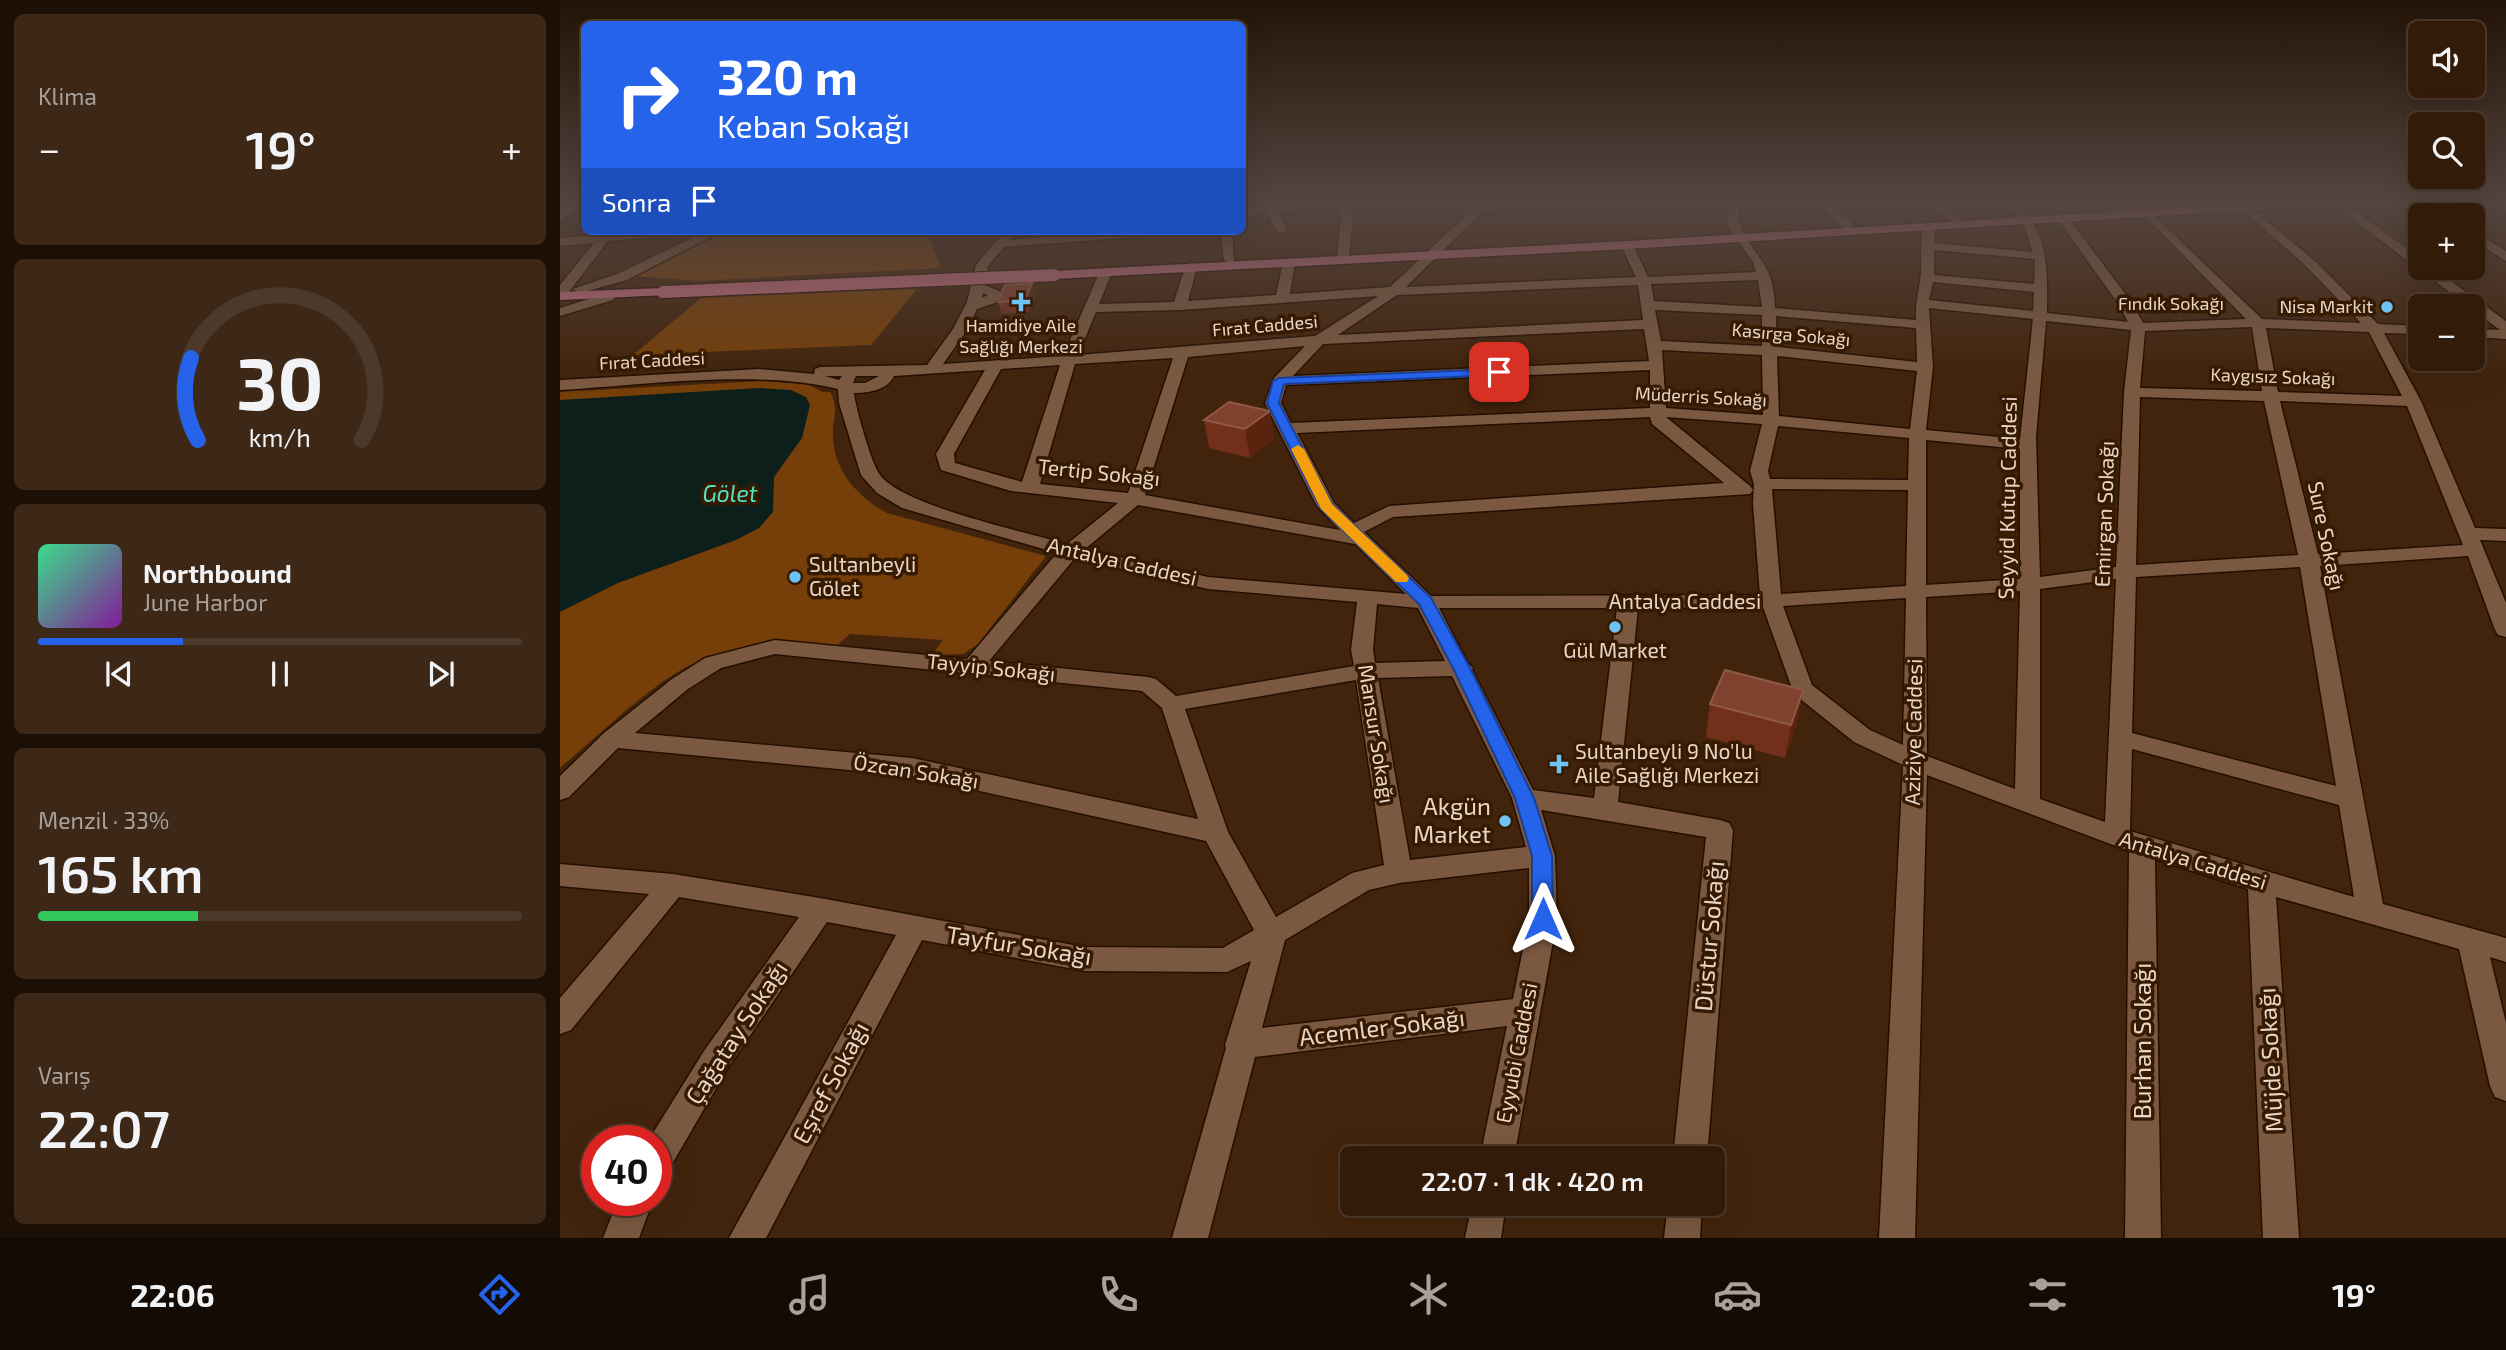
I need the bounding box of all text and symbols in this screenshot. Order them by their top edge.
map controls [2408,21,2485,371]
button: sound [2408,21,2485,98]
text: 320 m [717,46,858,105]
icon: right [602,49,693,140]
text: Klima [38,82,97,110]
text: Keban Sokağı [717,106,910,144]
button: search [2408,112,2485,189]
text: 19° [245,117,316,179]
text: − [38,125,60,171]
text: + [501,125,522,171]
icon: arrive [685,182,723,220]
text: Sonra [602,186,671,217]
button: + [2408,203,2485,280]
marker: Hamidiye Aile Sağlığı Merkezi [1011,292,1031,312]
street label: Fındık Sokağı [2118,292,2224,314]
button: − [2408,294,2485,371]
place label: Nisa Markit [2279,295,2373,317]
marker: Nisa Markit [2379,299,2395,315]
street label: Fırat Caddesi [1211,309,1319,341]
place label: Hamidiye Aile Sağlığı Merkezi [959,314,1083,357]
street label: Kasırga Sokağı [1731,318,1851,350]
text: 30 [236,338,324,426]
pin [1469,342,1529,402]
street label: Fırat Caddesi [598,346,705,374]
icon: arrive [1480,353,1518,391]
street label: Kaygısız Sokağı [2210,363,2336,389]
street label: Müderris Sokağı [1635,382,1768,410]
street label: Seyyid Kutup Caddesi [1992,396,2021,600]
text: km/h [249,422,311,452]
street label: Emirgan Sokağı [2088,440,2119,588]
street label: Tertip Sokağı [1037,453,1161,490]
water label: Gölet [702,479,758,507]
street label: Sure Sokağı [2304,479,2351,592]
street label: Antalya Caddesi [1045,531,1199,590]
place label: Sultanbeyli Gölet [809,551,916,600]
text: Northbound [143,557,292,588]
marker: Sultanbeyli Gölet [787,569,803,585]
text: June Harbor [143,588,267,616]
street label: Antalya Caddesi [1609,588,1761,613]
marker: Gül Market [1607,619,1623,635]
place label: Gül Market [1563,637,1667,662]
street label: Tayyip Sokağı [926,647,1057,686]
icon: previous [100,655,138,693]
icon: pause [261,655,299,693]
icon: next [422,655,460,693]
street label: Aziziye Caddesi [1899,658,1926,805]
street label: Mansur Sokağı [1354,663,1401,805]
place label: Sultanbeyli 9 No'lu Aile Sağlığı Merkezi [1575,738,1759,787]
street label: Özcan Sokağı [852,748,981,793]
marker: Sultanbeyli 9 No'lu Aile Sağlığı Merkezi [1549,754,1569,774]
place label: Akgün Market [1413,791,1491,848]
text: Menzil · 33% [38,806,169,834]
marker: Akgün Market [1497,813,1513,829]
street label: Antalya Caddesi [2117,825,2270,894]
text: 165 km [38,841,203,903]
street label: Düstur Sokağı [1687,859,1730,1012]
position arrow [1506,882,1580,956]
street label: Tayfur Sokağı [945,919,1094,970]
street label: Çağatay Sokağı [679,955,794,1110]
street label: Burhan Sokağı [2127,963,2156,1119]
street label: Eyyubi Caddesi [1490,980,1541,1125]
street label: Müjde Sokağı [2251,987,2288,1133]
street label: Acemler Sokağı [1297,1002,1466,1051]
street label: Eşref Sokağı [785,1016,875,1149]
text: Varış [38,1061,91,1089]
text: 22:07 [38,1096,170,1158]
speed limit sign: 40 [581,1125,672,1216]
text: 22:07 · 1 dk · 420 m [1421,1165,1644,1196]
icon: directions [475,1270,524,1319]
icon: music [785,1270,834,1319]
icon: phone [1094,1270,1143,1319]
icon: climate [1404,1270,1453,1319]
icon: car [1713,1270,1762,1319]
icon: filters [2023,1270,2072,1319]
text: 22:06 [130,1275,215,1313]
text: 19° [2332,1275,2376,1313]

